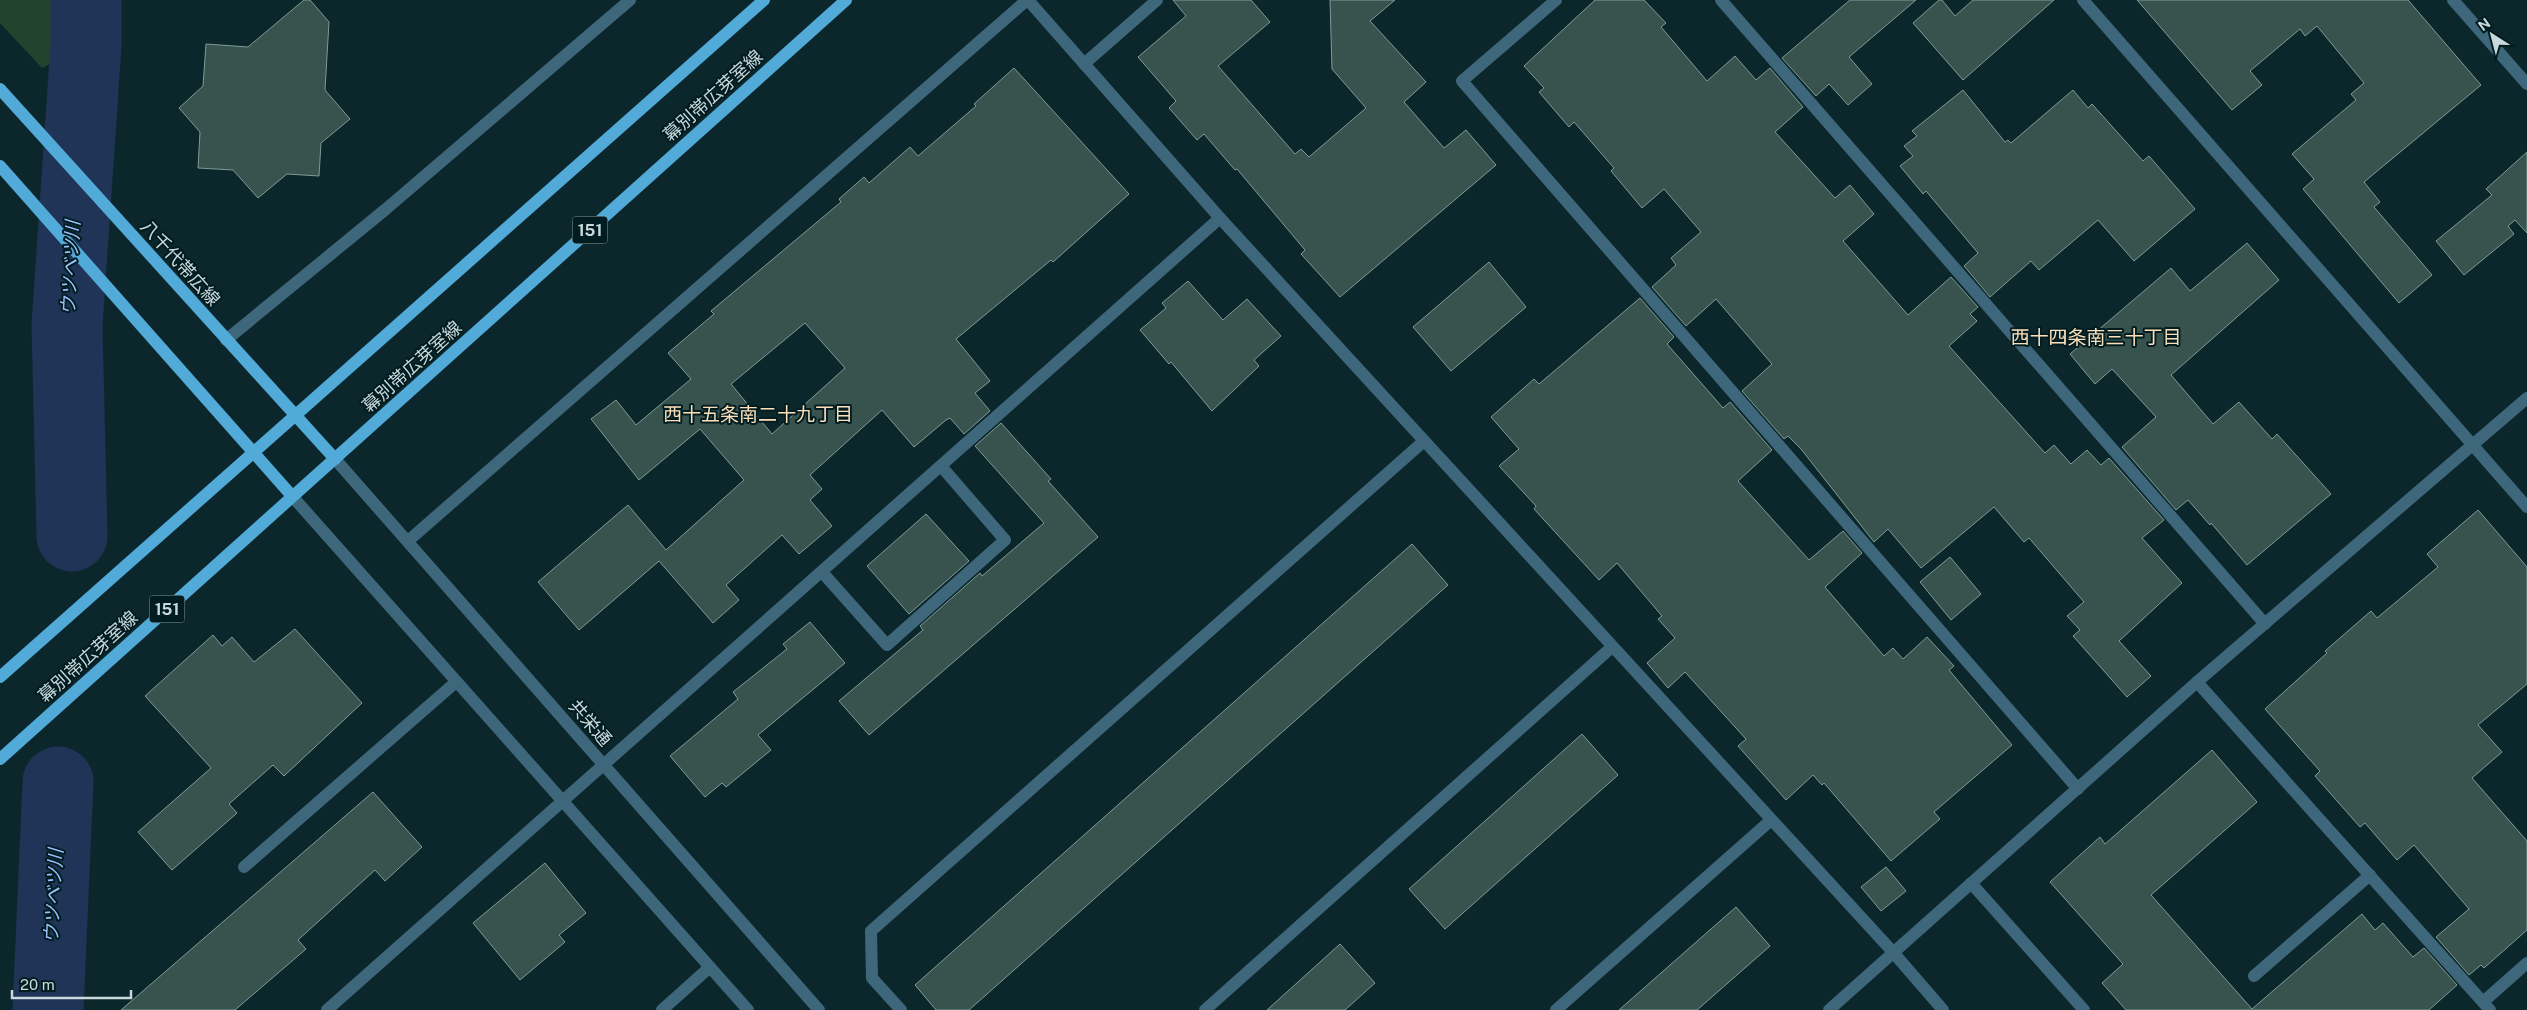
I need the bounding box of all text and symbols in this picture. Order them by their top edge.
north arrow [2467,10,2517,60]
text: N [2475,15,2493,34]
street label: 幕別帯広芽室線 [659,46,767,146]
street label: 八千代帯広線 [136,216,224,310]
road number: 151 [572,216,608,244]
water label: ウツベツ川 [57,218,84,316]
street label: 幕別帯広芽室線 [358,317,466,417]
district label: 西十四条南三十丁目 [2010,326,2182,348]
district label: 西十五条南二十九丁目 [663,403,853,425]
road number: 151 [150,596,184,622]
street label: 幕別帯広芽室線 [34,607,142,707]
street label: 共栄通 [565,695,616,750]
water label: ウツベツ川 [40,846,67,944]
scale bar [12,968,131,1000]
text: 20 m [20,976,55,993]

